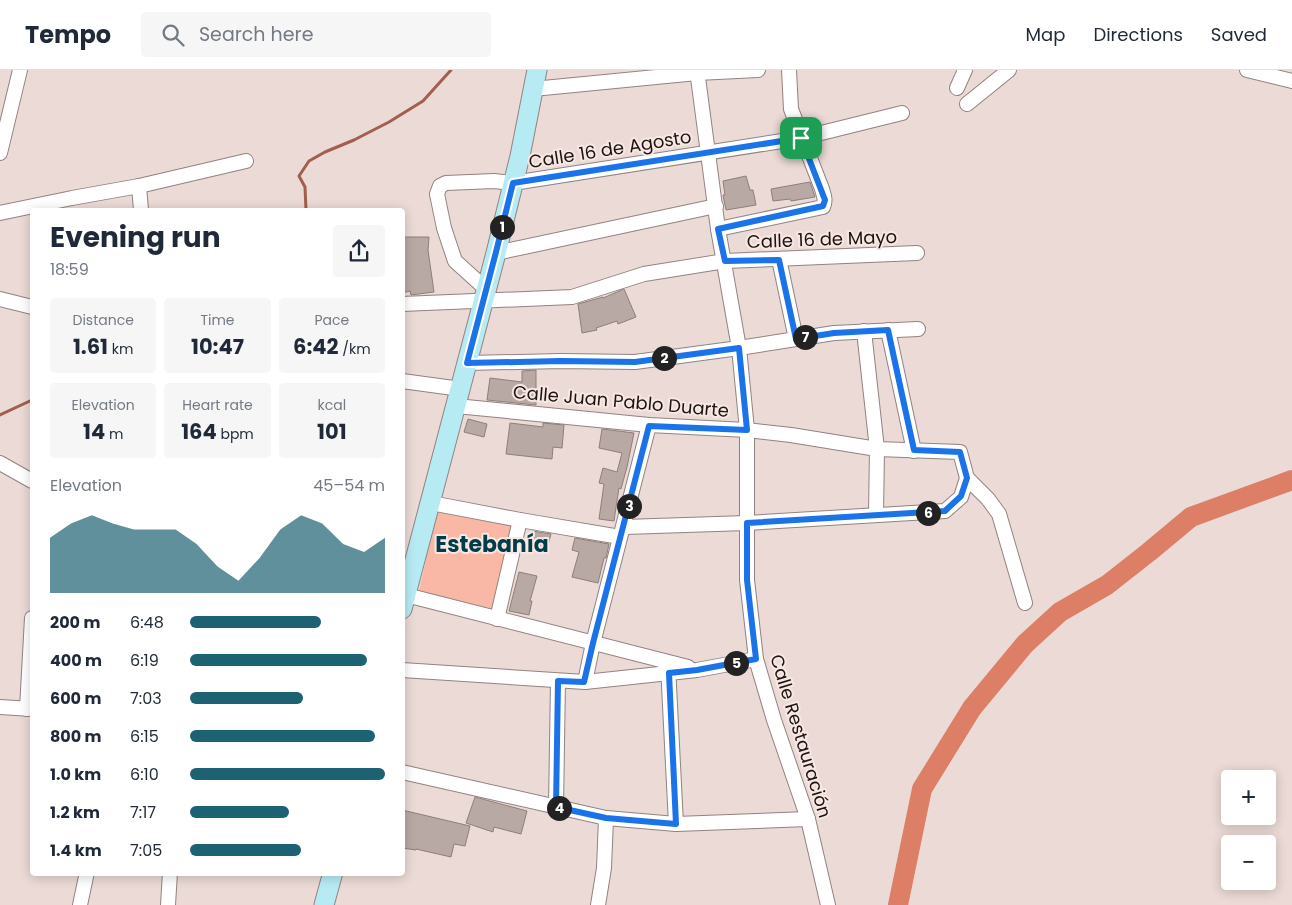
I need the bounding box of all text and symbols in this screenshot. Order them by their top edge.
search box [141,12,491,57]
text: Tempo [25,18,111,51]
icon: search [159,21,187,49]
text: Search here [199,21,313,48]
text: Map [1026,22,1065,47]
text: Directions [1093,22,1183,47]
text: Saved [1211,22,1267,47]
pin [780,117,822,159]
street label: Calle 16 de Agosto [527,124,693,174]
icon: arrive [787,124,815,152]
pin: 1 [490,214,514,240]
text: 1 [500,217,505,237]
text: Evening run [50,218,221,257]
street label: Calle 16 de Mayo [746,224,898,254]
button: share [333,225,385,277]
text: 18:59 [50,258,89,281]
text: Distance [72,310,134,330]
text: Time [200,310,235,330]
text: Pace [314,310,349,330]
pin: 7 [792,324,818,350]
text: 7 [802,327,809,347]
text: 1.61 [73,332,108,361]
text: 10:47 [191,332,244,361]
text: 6:42 [293,332,339,361]
text: km [108,339,133,359]
text: /km [339,339,371,359]
pin: 2 [652,346,676,370]
text: 2 [661,348,669,368]
street label: Calle Juan Pablo Duarte [512,379,730,423]
text: Elevation [72,395,135,415]
text: Heart rate [182,395,253,415]
text: kcal [318,395,346,415]
text: 14 [83,417,105,446]
text: 164 [181,417,217,446]
text: 101 [317,417,347,446]
text: m [105,424,123,444]
text: bpm [217,424,254,444]
text: Elevation [50,474,122,497]
text: 45–54 m [313,474,385,497]
pin: 3 [616,494,642,518]
text: 3 [625,496,634,516]
pin: 6 [916,500,940,526]
text: 6 [924,503,933,523]
district label: Estebanía [435,529,549,560]
text: 200 m [50,611,100,634]
text: 6:48 [130,611,164,634]
text: 400 m [50,649,102,672]
text: 6:19 [130,649,159,672]
pin: 5 [724,650,748,676]
street label: Calle Restauración [764,651,838,821]
text: 5 [732,653,741,673]
text: 600 m [50,687,101,710]
text: 7:03 [130,687,162,710]
text: 800 m [50,725,102,748]
text: 6:15 [130,725,159,748]
text: 1.0 km [50,763,101,786]
text: 6:10 [130,763,159,786]
map controls [1221,770,1276,890]
button: + [1221,770,1276,825]
pin: 4 [546,796,572,820]
text: 4 [555,798,564,818]
text: 1.2 km [50,801,100,824]
text: 7:17 [130,801,156,824]
button: − [1221,835,1276,890]
text: 1.4 km [50,839,102,862]
text: 7:05 [130,839,162,862]

